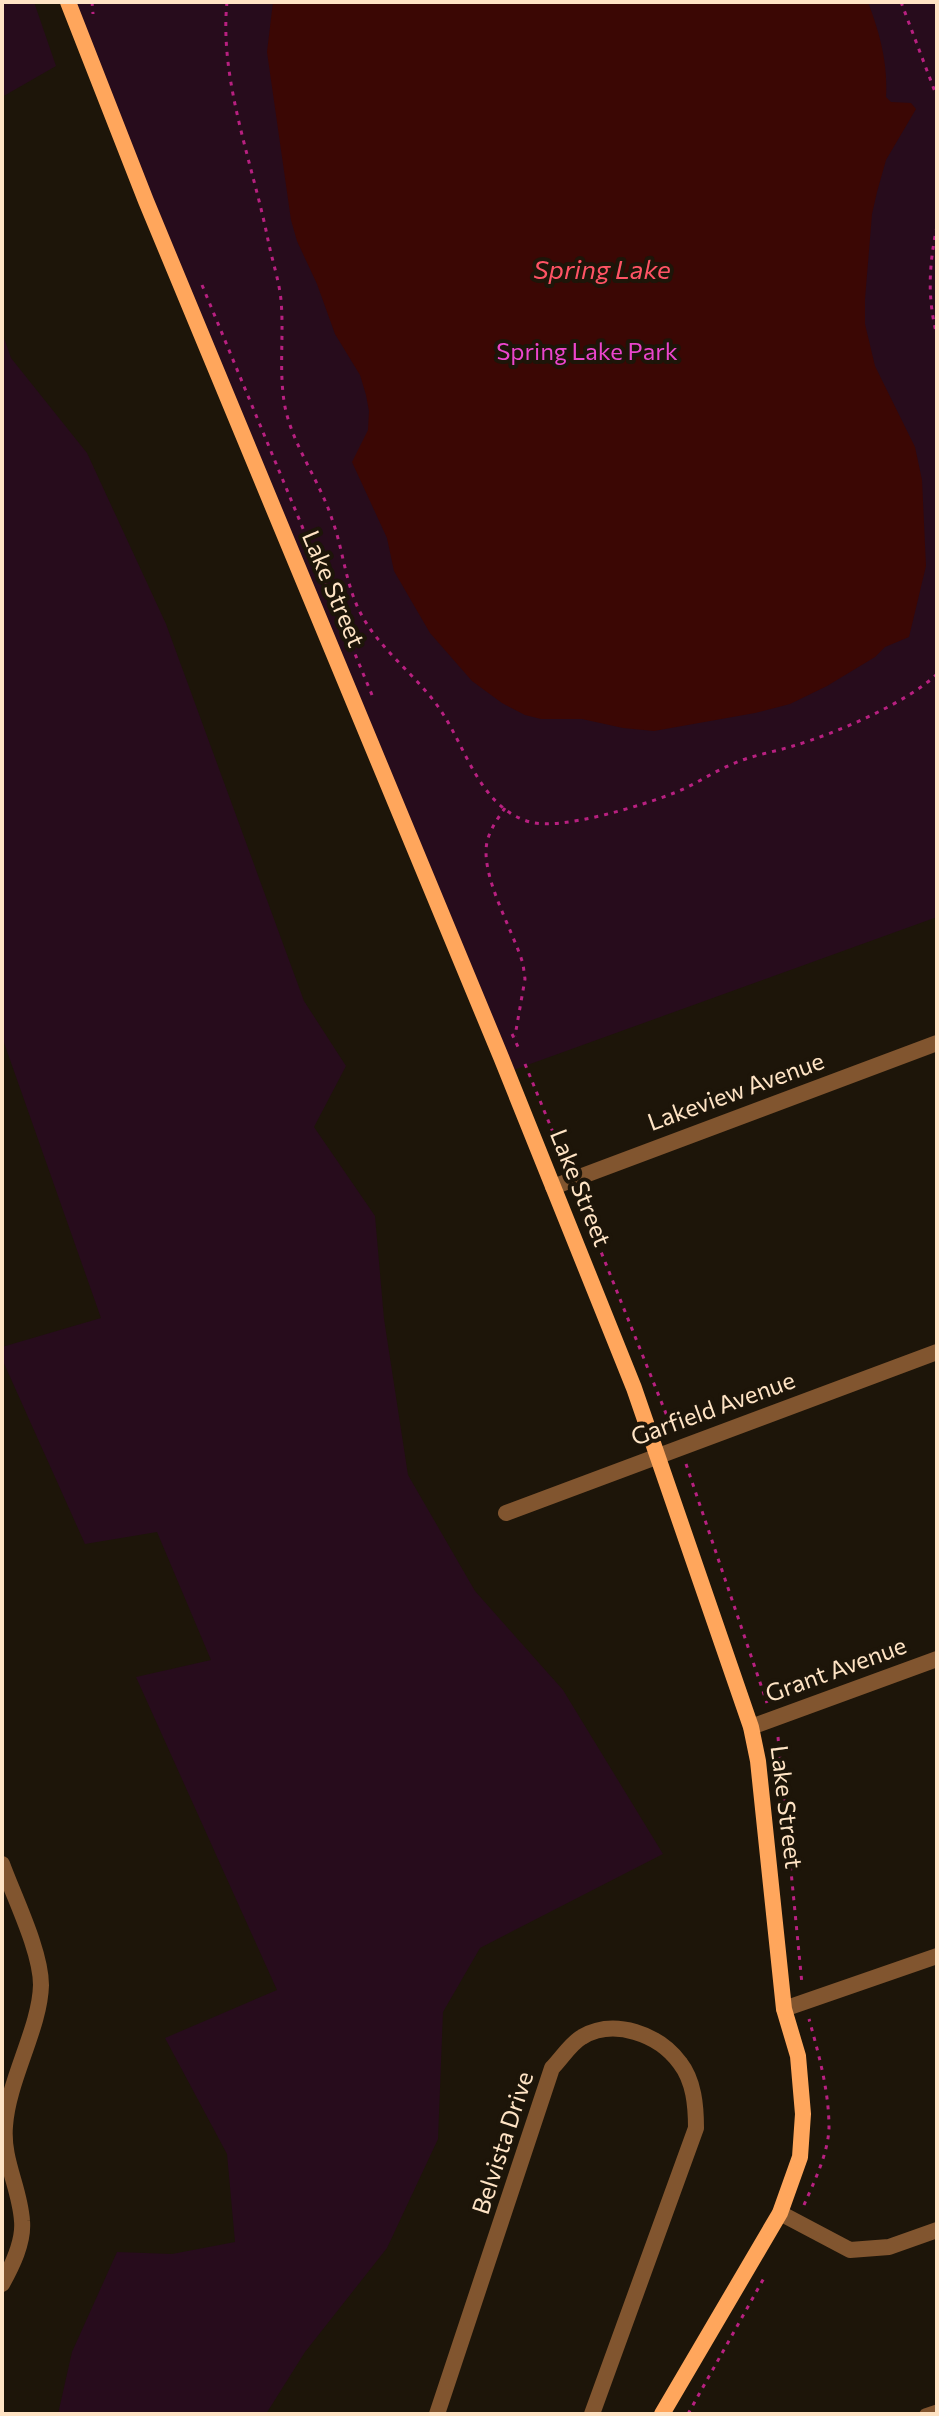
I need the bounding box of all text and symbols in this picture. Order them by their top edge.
water label: Spring Lake [533,253,671,284]
park label: Spring Lake Park [496,336,678,365]
street label: Lake Street [297,526,372,651]
street label: Lakeview Avenue [643,1045,828,1136]
street label: Lake Street [545,1125,618,1250]
street label: Garfield Avenue [626,1364,799,1451]
street label: Grant Avenue [761,1630,910,1707]
street label: Lake Street [766,1744,809,1870]
street label: Belvista Drive [465,2067,538,2218]

